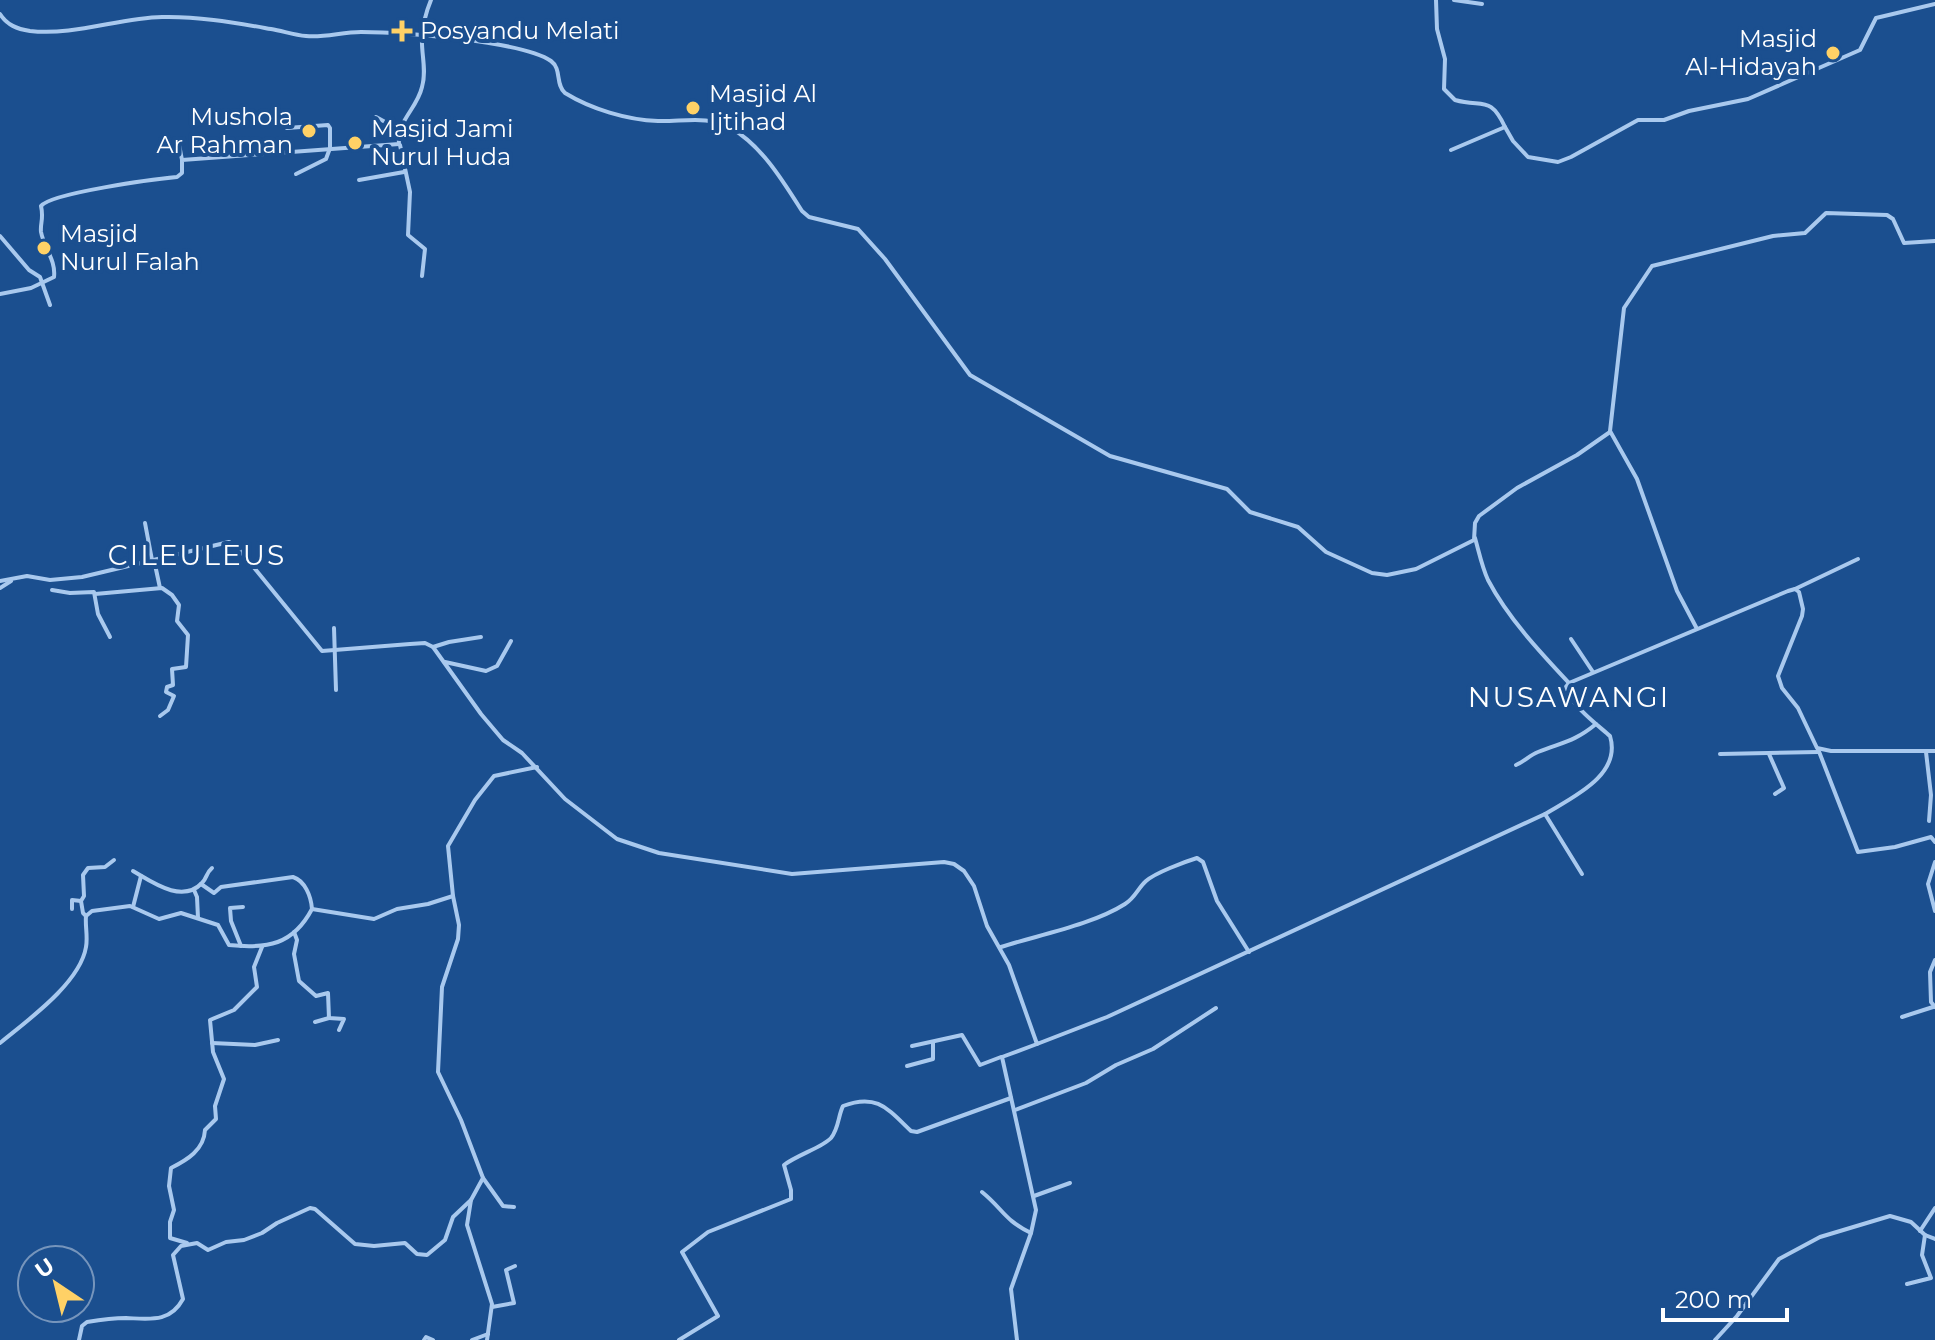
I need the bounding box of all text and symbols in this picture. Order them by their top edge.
place label: Posyandu Melati [420,16,620,45]
marker: Posyandu Melati [391,20,413,42]
place label: Masjid Al-Hidayah [1685,24,1817,81]
marker: Masjid Al-Hidayah [1824,44,1842,62]
place label: Masjid Al Ijtihad [709,79,817,136]
marker: Masjid Al Ijtihad [684,99,702,117]
place label: Mushola Ar Rahman [156,102,293,159]
place label: Masjid Jami Nurul Huda [371,114,514,171]
marker: Mushola Ar Rahman [300,122,318,140]
marker: Masjid Jami Nurul Huda [346,134,364,152]
place label: Masjid Nurul Falah [60,219,200,276]
marker: Masjid Nurul Falah [35,239,53,257]
district label: CILEULEUS [108,538,286,572]
district label: NUSAWANGI [1468,680,1670,714]
north arrow [16,1244,96,1324]
text: U [30,1252,60,1284]
scale bar [1663,1272,1787,1322]
text: 200 m [1675,1285,1752,1314]

